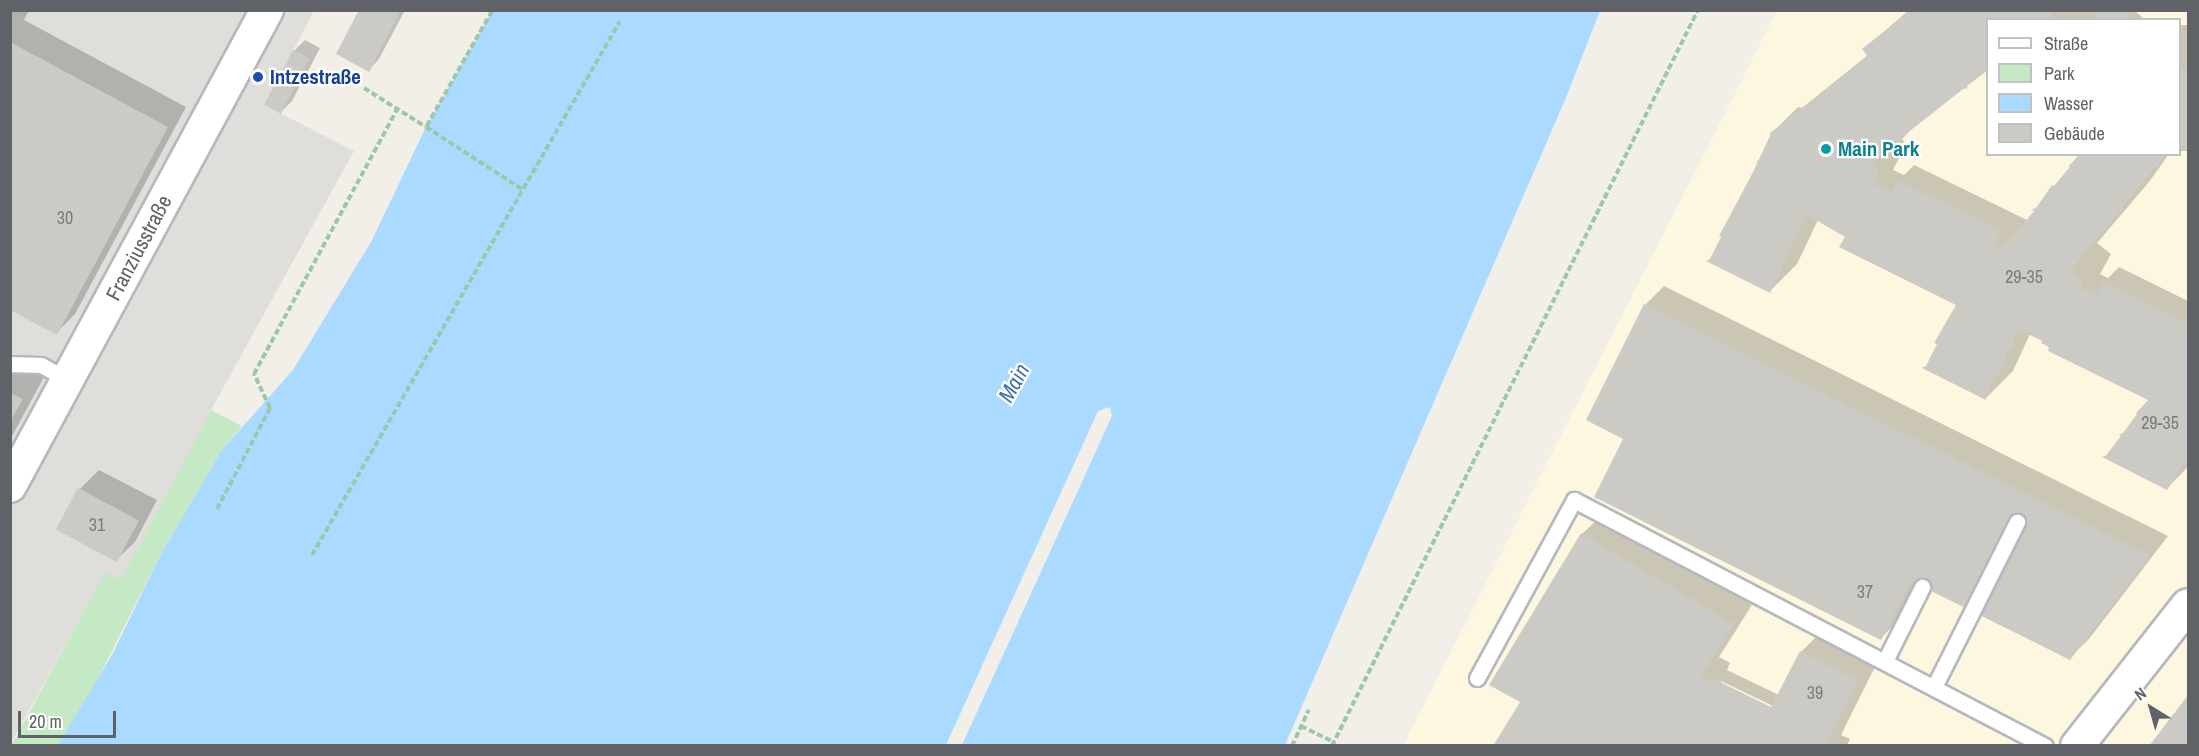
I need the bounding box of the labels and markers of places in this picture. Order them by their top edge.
place label: Intzestraße [270,64,361,90]
marker: Intzestraße [251,70,265,84]
place label: Main Park [1838,136,1919,162]
marker: Main Park [1819,142,1833,156]

